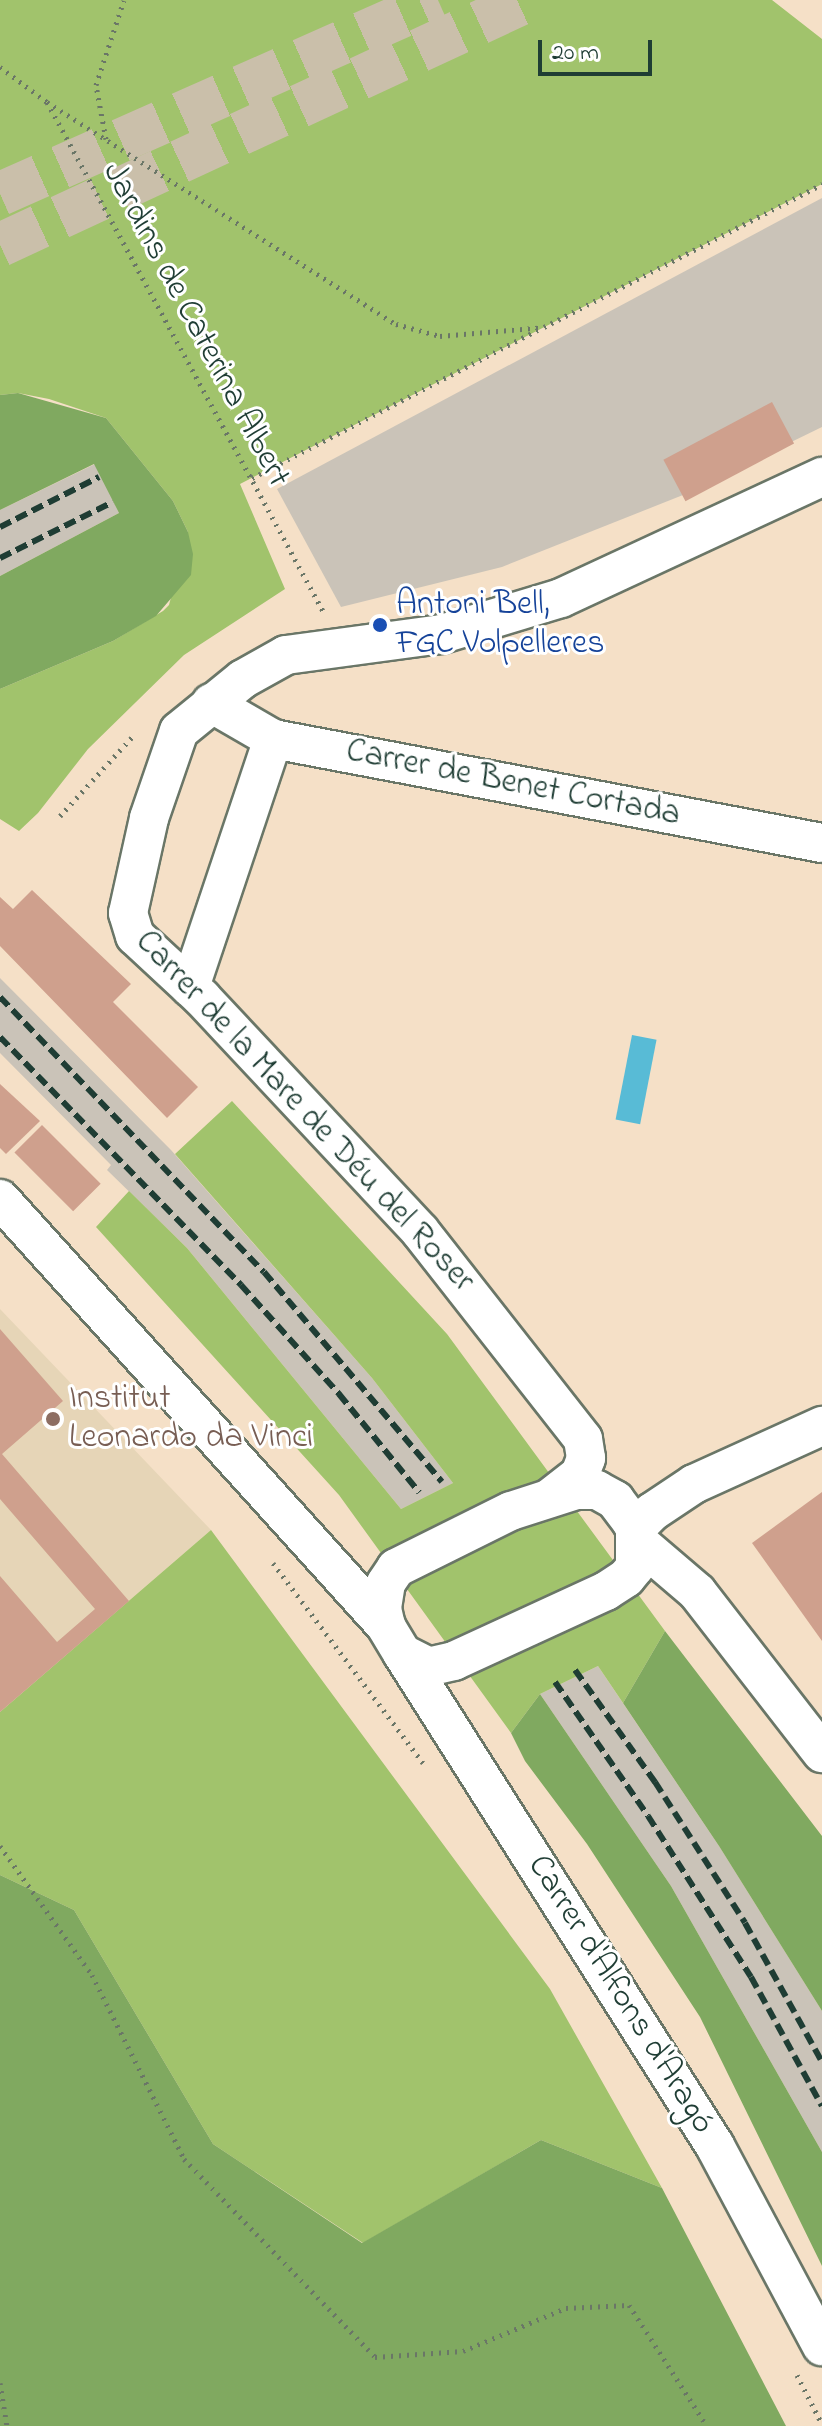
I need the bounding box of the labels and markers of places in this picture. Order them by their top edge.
place label: Antoni Bell, FGC Volpelleres [396,585,605,664]
marker: Antoni Bell, FGC Volpelleres [371,616,389,634]
place label: Institut Leonardo da Vinci [69,1379,313,1458]
marker: Institut Leonardo da Vinci [44,1410,62,1428]

